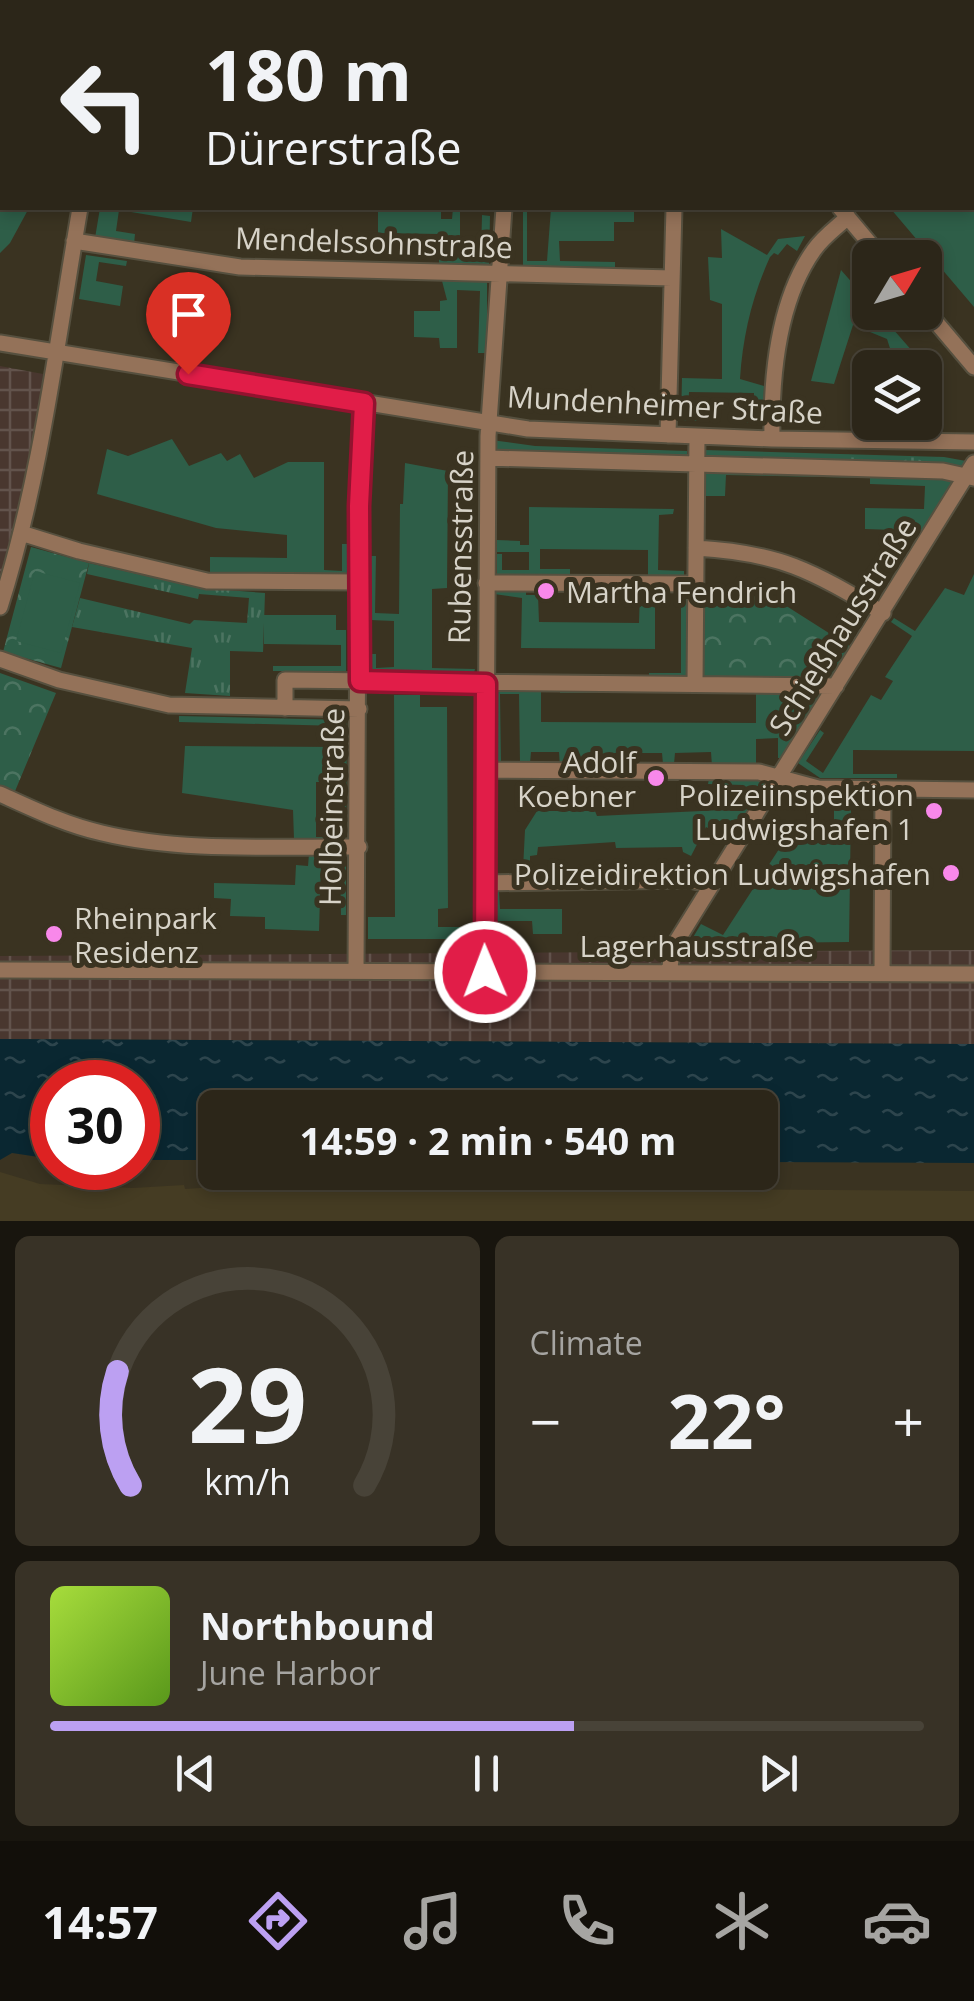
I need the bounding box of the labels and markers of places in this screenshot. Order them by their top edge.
pin [146,272,231,375]
place label: Martha Fendrich [566,571,797,612]
marker: Martha Fendrich [535,580,557,602]
place label: Adolf Koebner [517,741,638,816]
marker: Adolf Koebner [645,767,667,789]
place label: Polizeiinspektion Ludwigshafen 1 [678,774,914,849]
marker: Polizeiinspektion Ludwigshafen 1 [923,800,945,822]
place label: Polizeidirektion Ludwigshafen [514,853,931,894]
marker: Polizeidirektion Ludwigshafen [940,862,962,884]
place label: Rheinpark Residenz [74,897,217,972]
marker: Rheinpark Residenz [43,923,65,945]

